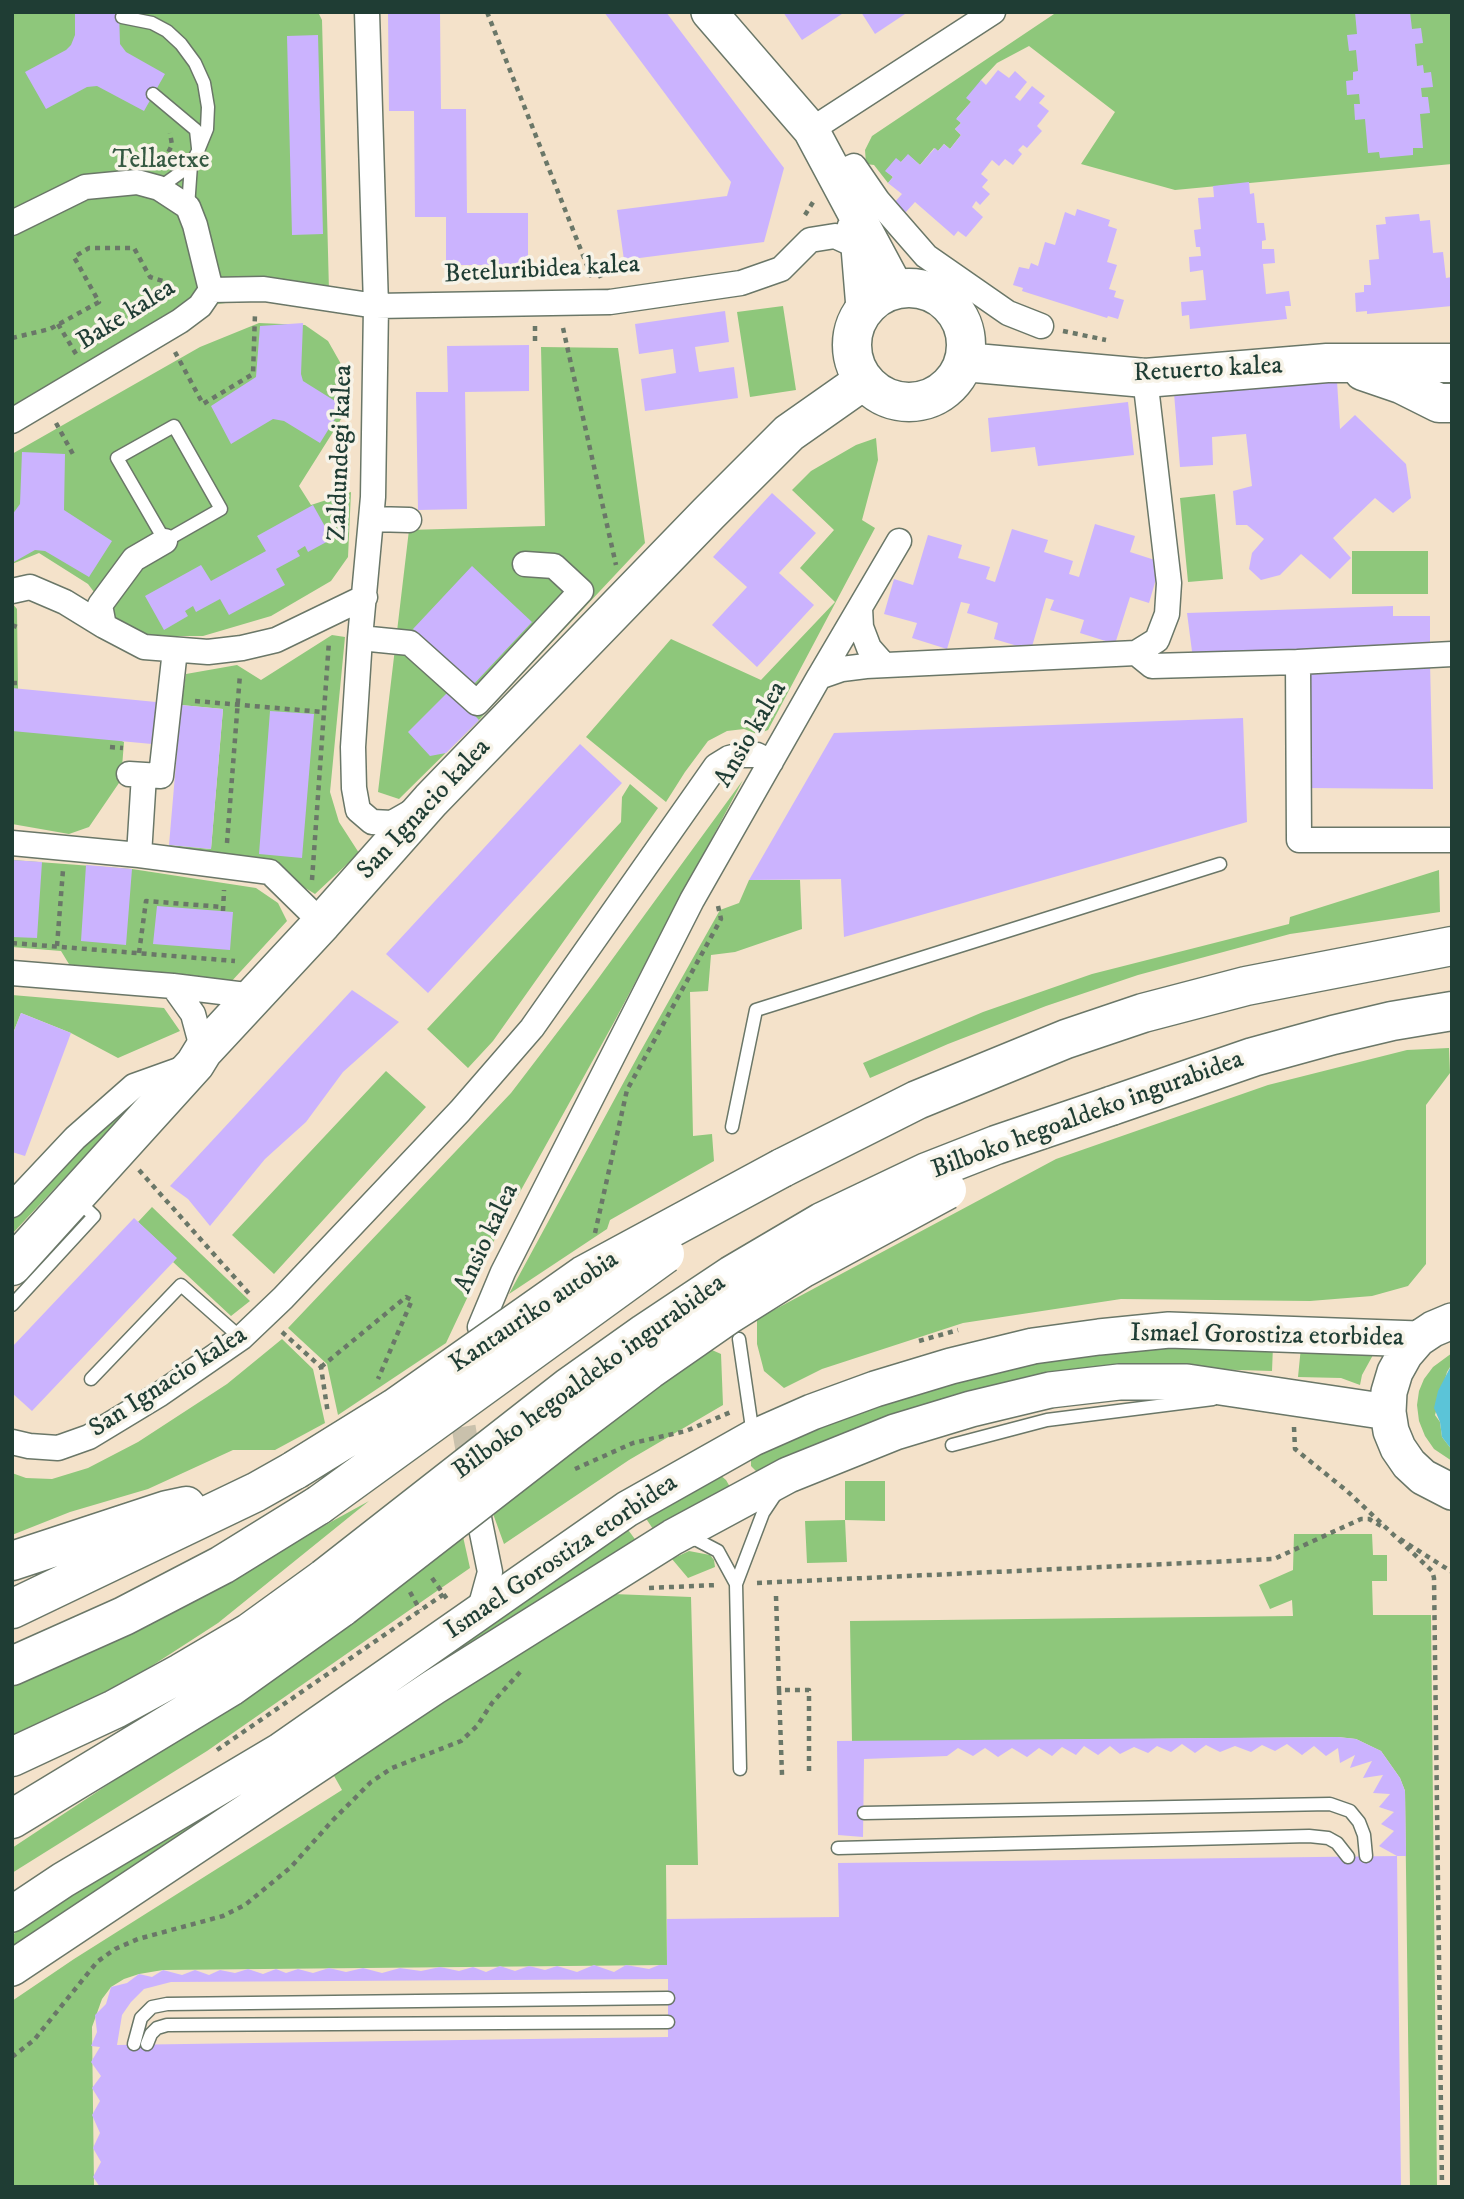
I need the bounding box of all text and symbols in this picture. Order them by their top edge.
park label: Tellaetxe [112,146,210,178]
street label: Beteluribidea kalea [443,250,641,292]
street label: Bake kalea [72,274,182,358]
street label: Retuerto kalea [1133,352,1283,390]
street label: Zaldundegi kalea [323,364,361,542]
street label: Ansio kalea [709,676,795,794]
street label: San Ignacio kalea [352,733,498,887]
street label: Bilboko hegoaldeko ingurabidea [928,1045,1248,1187]
street label: Ansio kalea [449,1179,527,1299]
street label: Kantauriko autobia [445,1245,625,1381]
street label: Bilboko hegoaldeko ingurabidea [448,1269,732,1487]
street label: Ismael Gorostiza etorbidea [1130,1319,1404,1355]
street label: San Ignacio kalea [84,1321,254,1445]
street label: Ismael Gorostiza etorbidea [440,1469,684,1647]

